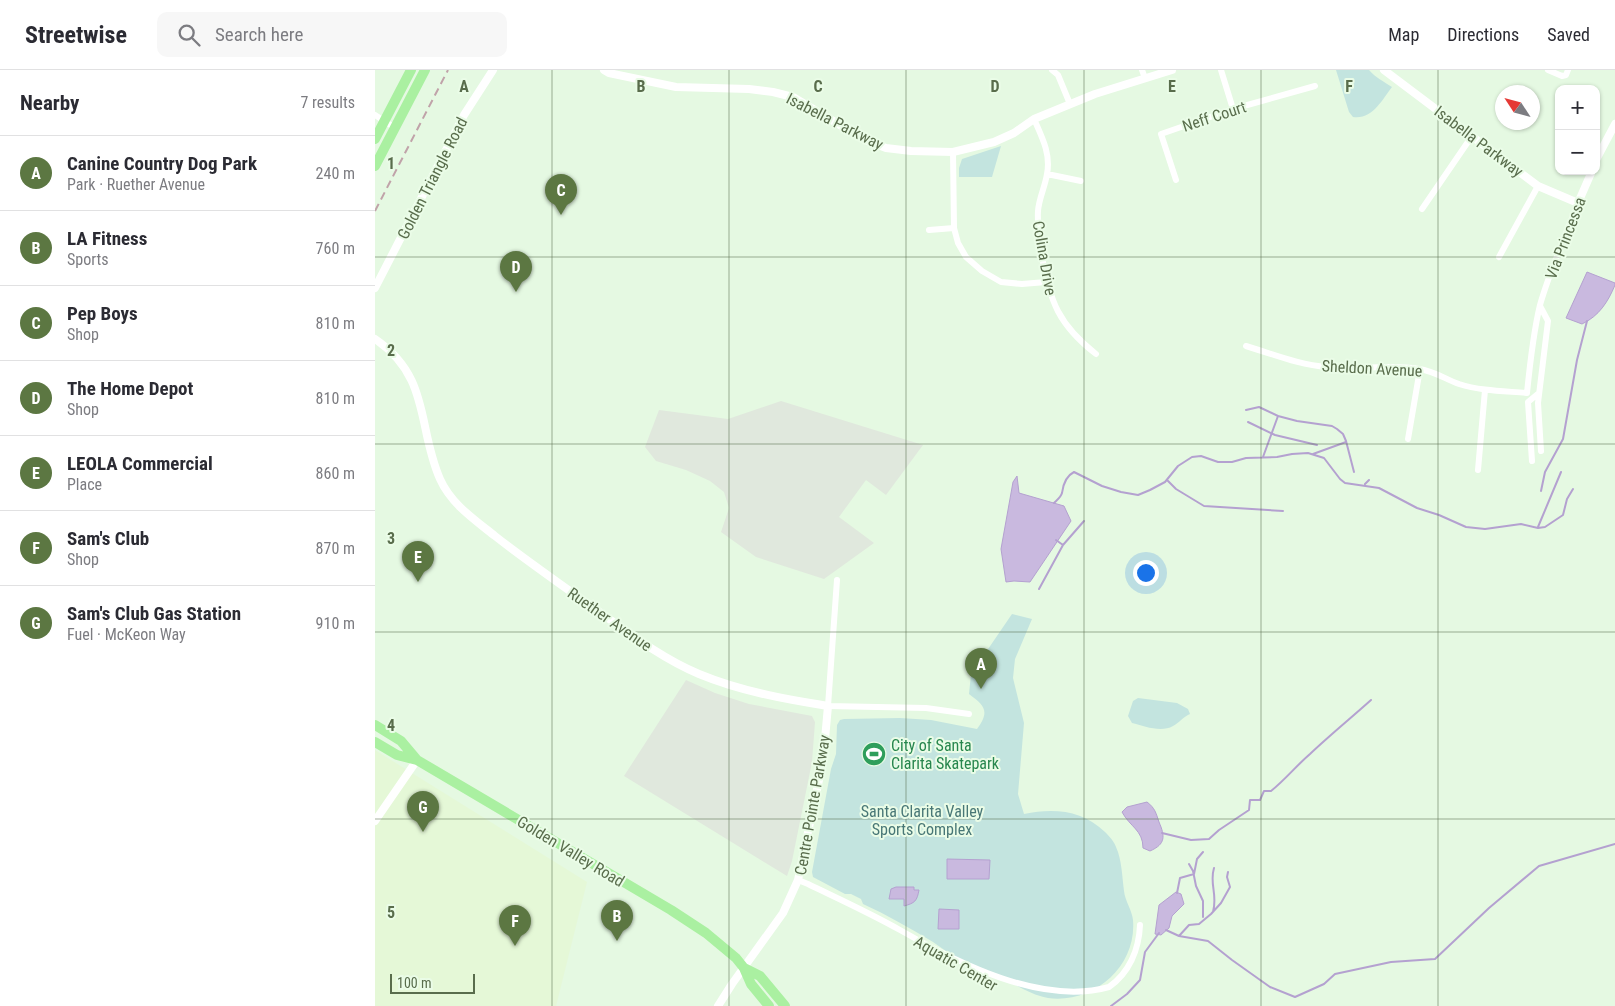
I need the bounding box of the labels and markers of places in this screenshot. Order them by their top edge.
pin: C [545,174,577,215]
pin: D [500,251,532,292]
pin: E [402,541,434,582]
pin: A [965,648,997,689]
place label: City of Santa Clarita Skatepark [891,736,1000,773]
sports icon: City of Santa Clarita Skatepark [861,741,887,767]
pin: G [407,791,439,832]
pin: B [601,900,633,941]
pin: F [499,905,531,946]

